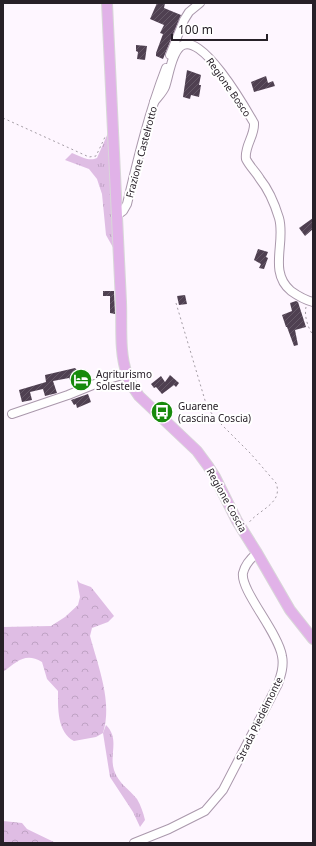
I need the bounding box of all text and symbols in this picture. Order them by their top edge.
scale bar [172,16,267,42]
text: 100 m [178,21,213,38]
street label: Regione Bosco [203,55,255,119]
street label: Frazione Castelrotto [122,105,160,199]
hotel icon: Agriturismo Solestelle [68,367,94,393]
place label: Agriturismo Solestelle [96,367,152,393]
bus stop icon: Guarene (cascina Coscia) [149,399,175,425]
place label: Guarene (cascina Coscia) [178,399,251,425]
street label: Regione Coscia [204,465,250,535]
street label: Strada Piedelmonte [232,674,286,764]

